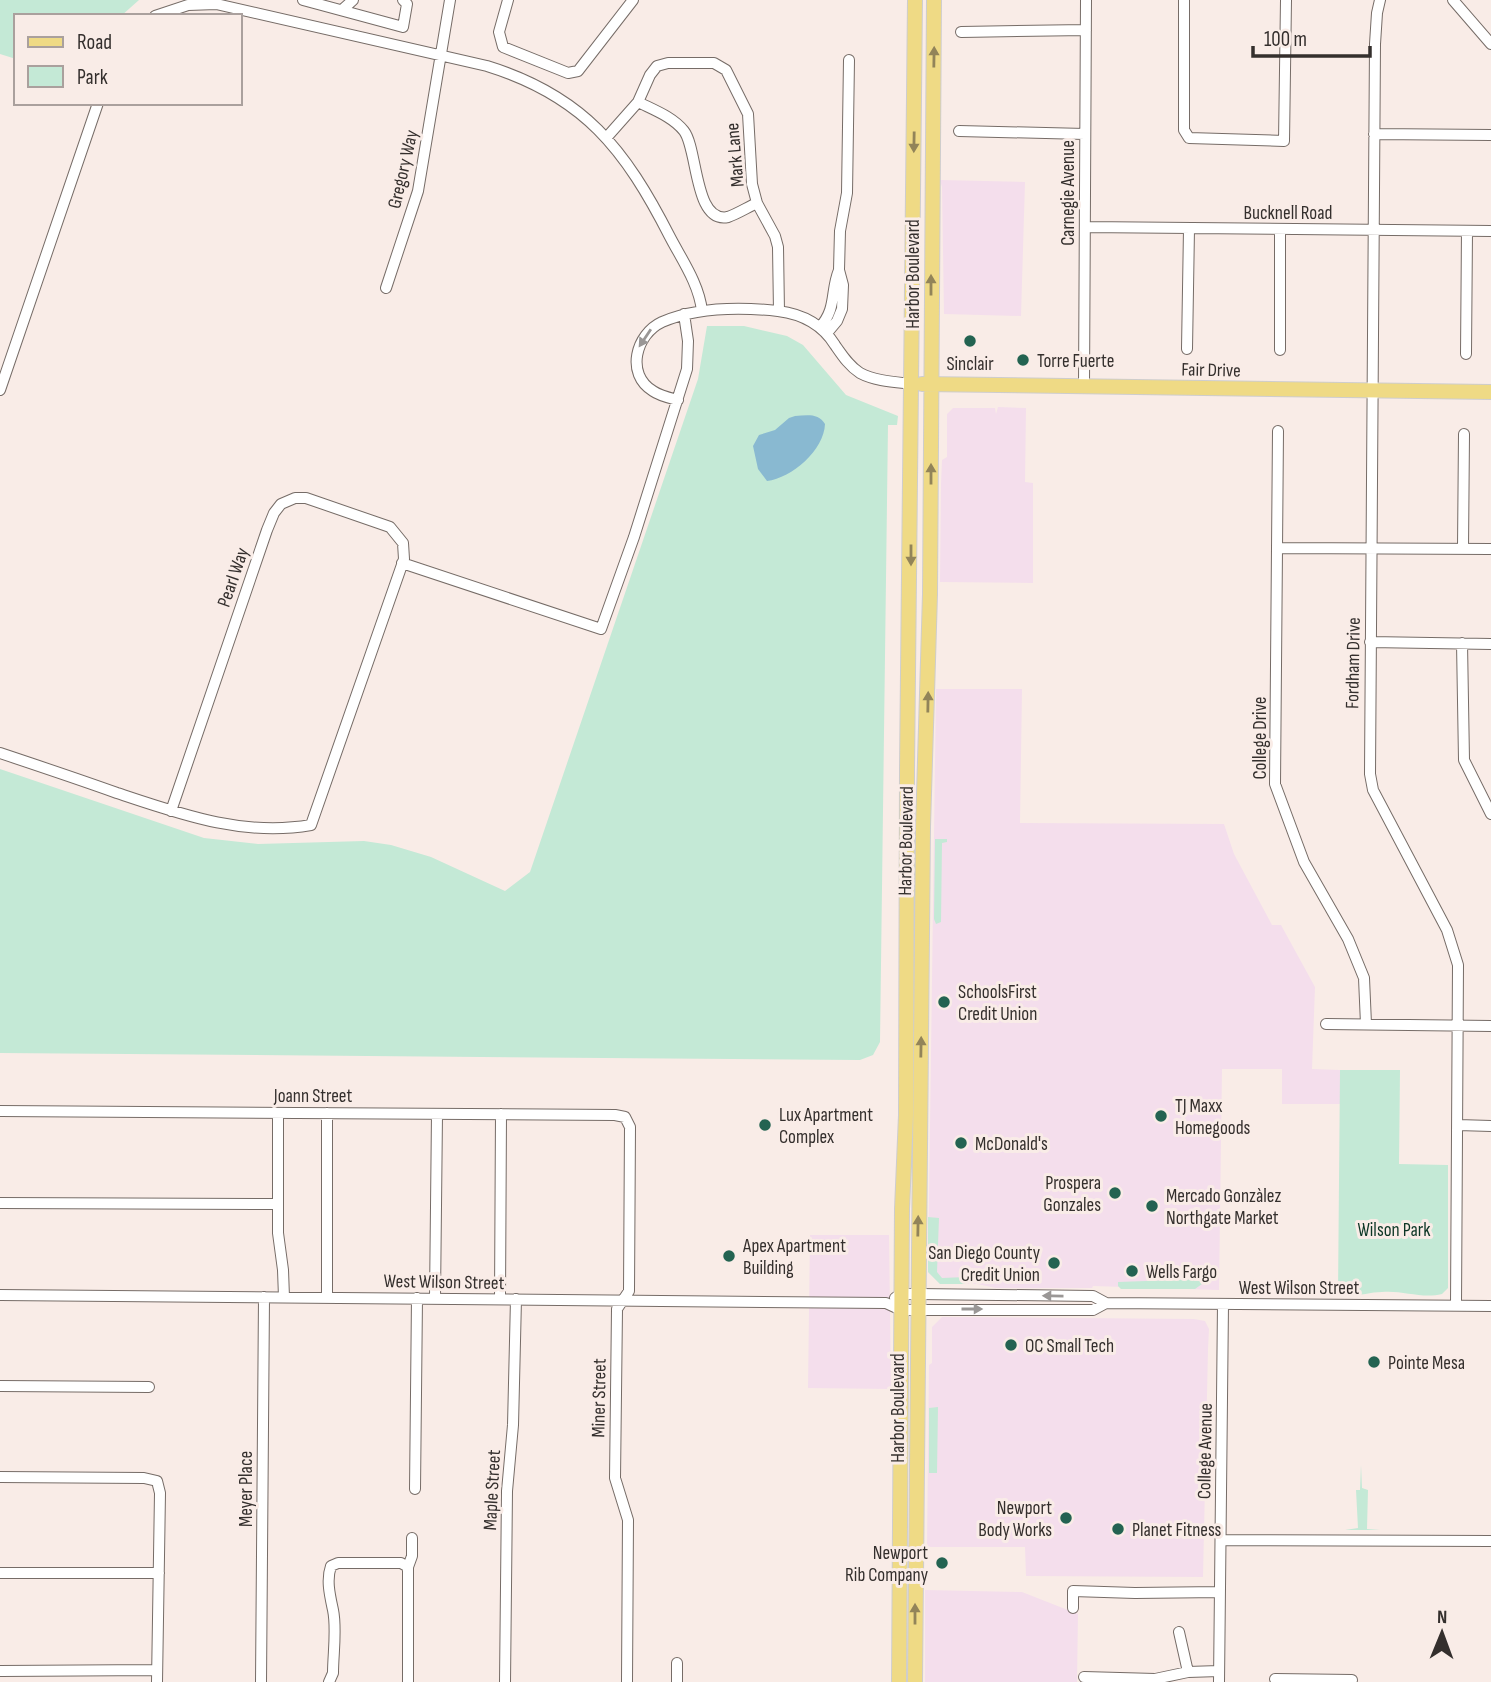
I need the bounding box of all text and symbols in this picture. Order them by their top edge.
legend [14,14,242,105]
scale bar [1253,14,1370,58]
text: 100 m [1264,27,1307,52]
text: Road [77,30,112,55]
one-way arrow [928,46,939,68]
text: Park [77,65,108,90]
street label: Mark Lane [721,122,750,188]
street label: Gregory Way [383,127,424,211]
one-way arrow [908,131,920,153]
street label: Carnegie Avenue [1057,140,1080,246]
street label: Bucknell Road [1244,202,1332,225]
street label: Harbor Boulevard [902,219,925,329]
one-way arrow [925,274,937,296]
one-way arrow [638,329,652,347]
marker: Sinclair [962,333,978,349]
place label: Torre Fuerte [1037,350,1114,373]
marker: Torre Fuerte [1015,352,1031,368]
place label: Sinclair [946,353,994,376]
street label: Fair Drive [1181,358,1241,383]
one-way arrow [925,463,937,485]
street label: Pearl Way [213,544,254,610]
one-way arrow [905,544,917,566]
street label: Fordham Drive [1341,617,1366,709]
one-way arrow [922,691,934,713]
street label: College Drive [1249,697,1272,779]
street label: Harbor Boulevard [894,786,919,896]
place label: SchoolsFirst Credit Union [958,981,1037,1026]
marker: SchoolsFirst Credit Union [936,994,952,1010]
one-way arrow [915,1036,927,1058]
street label: Joann Street [273,1085,352,1108]
place label: TJ Maxx Homegoods [1175,1095,1251,1140]
place label: Lux Apartment Complex [779,1104,873,1149]
marker: TJ Maxx Homegoods [1153,1108,1169,1124]
marker: Lux Apartment Complex [757,1117,773,1133]
place label: McDonald's [975,1133,1048,1156]
marker: McDonald's [953,1135,969,1151]
place label: Prospera Gonzales [1043,1172,1101,1217]
marker: Prospera Gonzales [1107,1185,1123,1201]
place label: Mercado Gonzàlez Northgate Market [1166,1185,1281,1230]
marker: Mercado Gonzàlez Northgate Market [1144,1198,1160,1214]
one-way arrow [912,1214,924,1236]
park label: Wilson Park [1357,1219,1431,1242]
place label: Apex Apartment Building [742,1235,846,1280]
place label: San Diego County Credit Union [928,1242,1041,1287]
marker: Apex Apartment Building [721,1248,737,1264]
marker: San Diego County Credit Union [1046,1255,1062,1271]
place label: Wells Fargo [1146,1261,1217,1284]
marker: Wells Fargo [1124,1263,1140,1279]
street label: West Wilson Street [383,1270,505,1295]
street label: West Wilson Street [1239,1277,1360,1300]
one-way arrow [1041,1290,1063,1302]
one-way arrow [962,1303,984,1315]
place label: OC Small Tech [1025,1335,1114,1358]
marker: OC Small Tech [1003,1337,1019,1353]
place label: Pointe Mesa [1388,1352,1465,1375]
street label: Harbor Boulevard [887,1353,910,1463]
marker: Pointe Mesa [1366,1354,1382,1370]
street label: Miner Street [587,1358,612,1438]
street label: College Avenue [1193,1403,1218,1499]
street label: Maple Street [479,1449,506,1531]
street label: Meyer Place [235,1451,258,1527]
place label: Newport Body Works [978,1497,1052,1542]
marker: Newport Body Works [1058,1510,1074,1526]
place label: Planet Fitness [1132,1519,1222,1542]
marker: Planet Fitness [1110,1521,1126,1537]
place label: Newport Rib Company [845,1542,929,1587]
marker: Newport Rib Company [934,1555,950,1571]
north arrow [1407,1598,1477,1668]
one-way arrow [909,1603,921,1625]
text: N [1437,1606,1448,1629]

